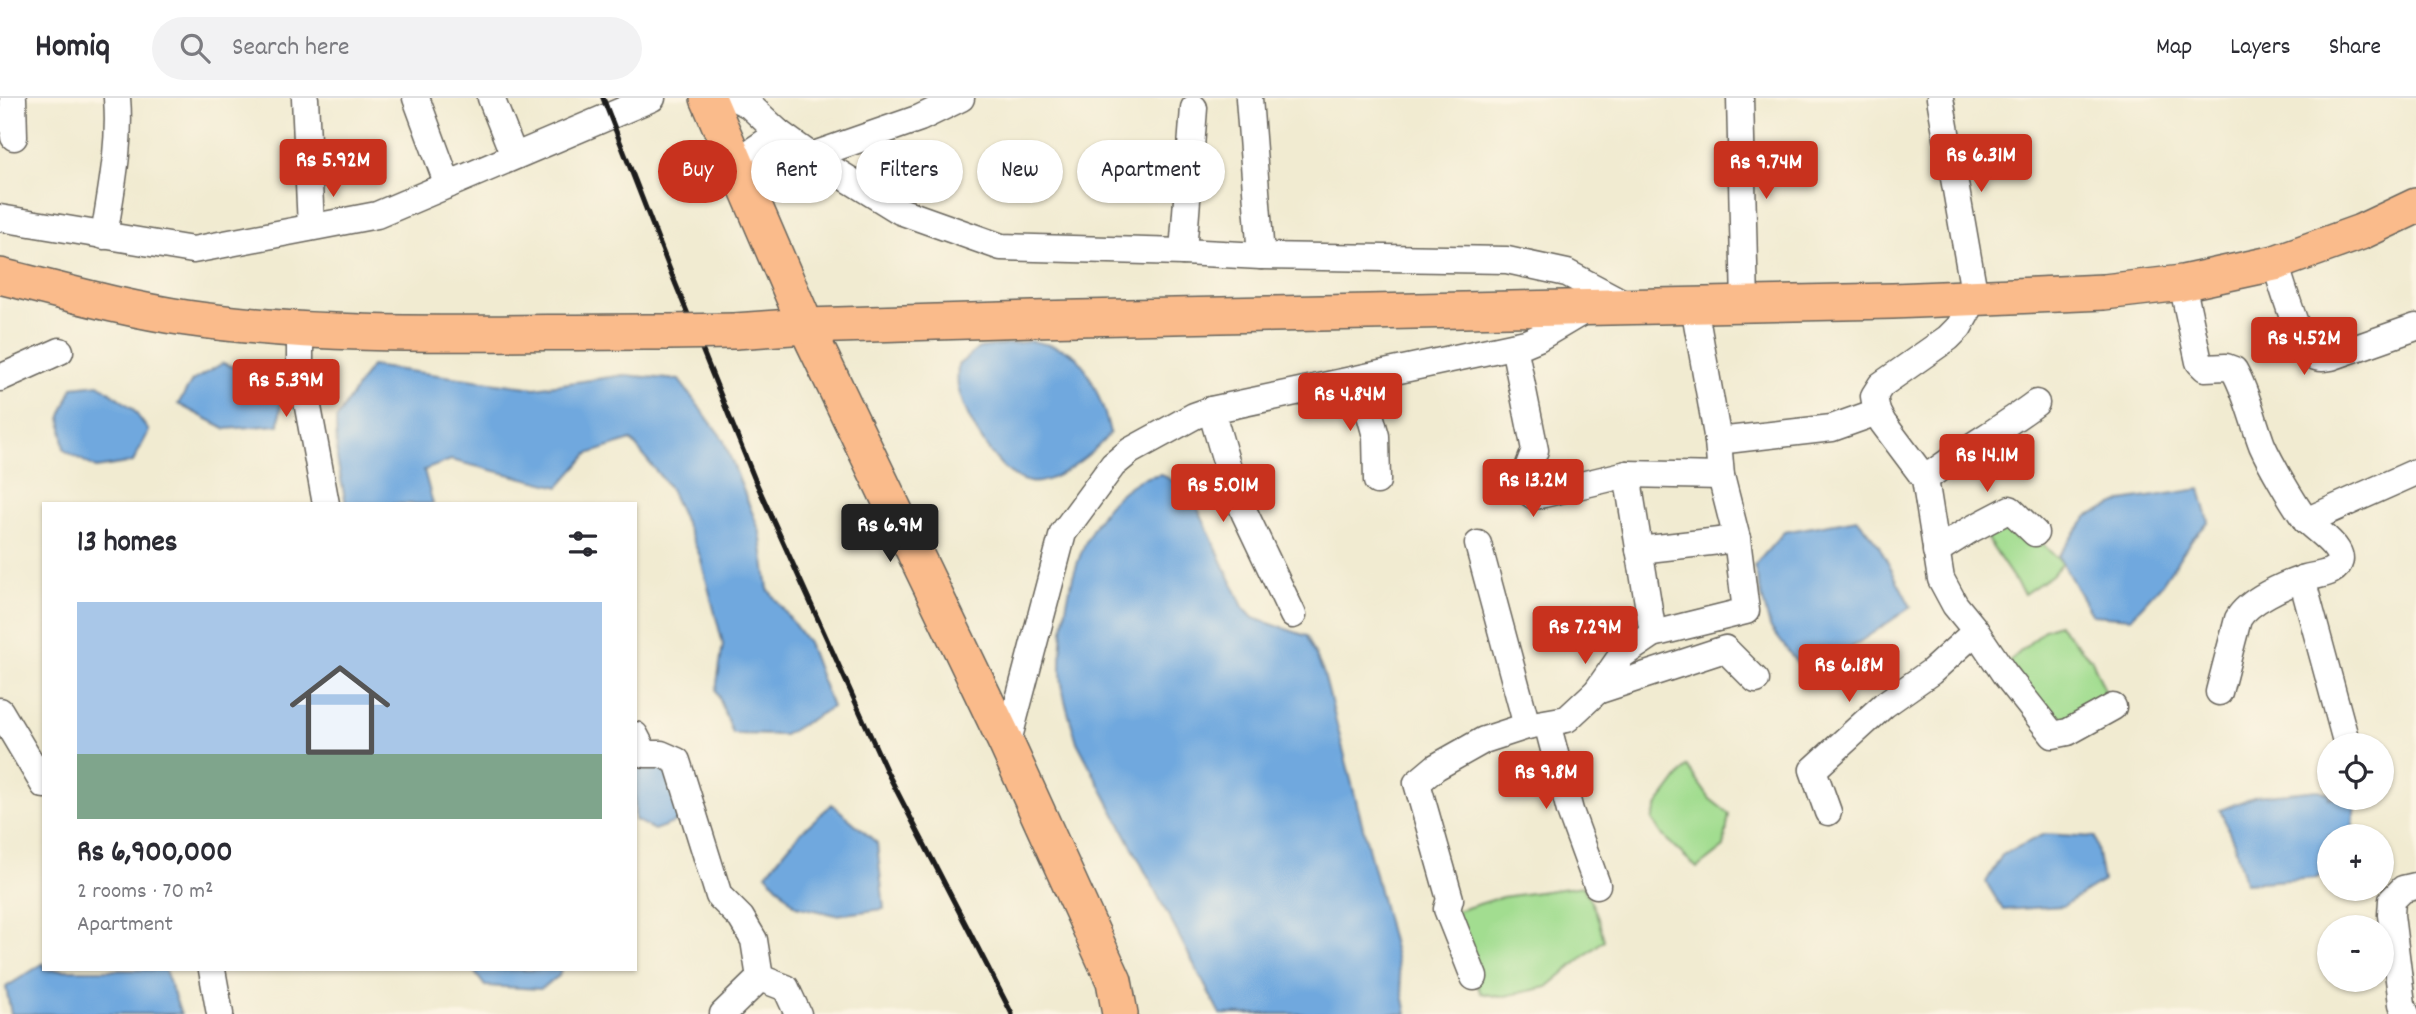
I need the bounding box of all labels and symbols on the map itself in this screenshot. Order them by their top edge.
pin: Rs 6.31M [1909,134,2053,194]
pin: Rs 5.92M [261,140,405,199]
pin: Rs 9.74M [1694,141,1838,201]
pin: Rs 4.52M [2232,317,2376,377]
pin: Rs 5.39M [214,360,358,419]
pin: Rs 4.84M [1278,374,1422,433]
pin: Rs 14.1M [1915,434,2059,494]
pin: Rs 13.2M [1461,460,1605,519]
pin: Rs 5.01M [1151,464,1295,524]
pin: Rs 6.9M [825,504,955,564]
pin: Rs 7.29M [1513,606,1657,666]
pin: Rs 6.18M [1777,644,1921,704]
pin: Rs 9.8M [1481,752,1611,811]

